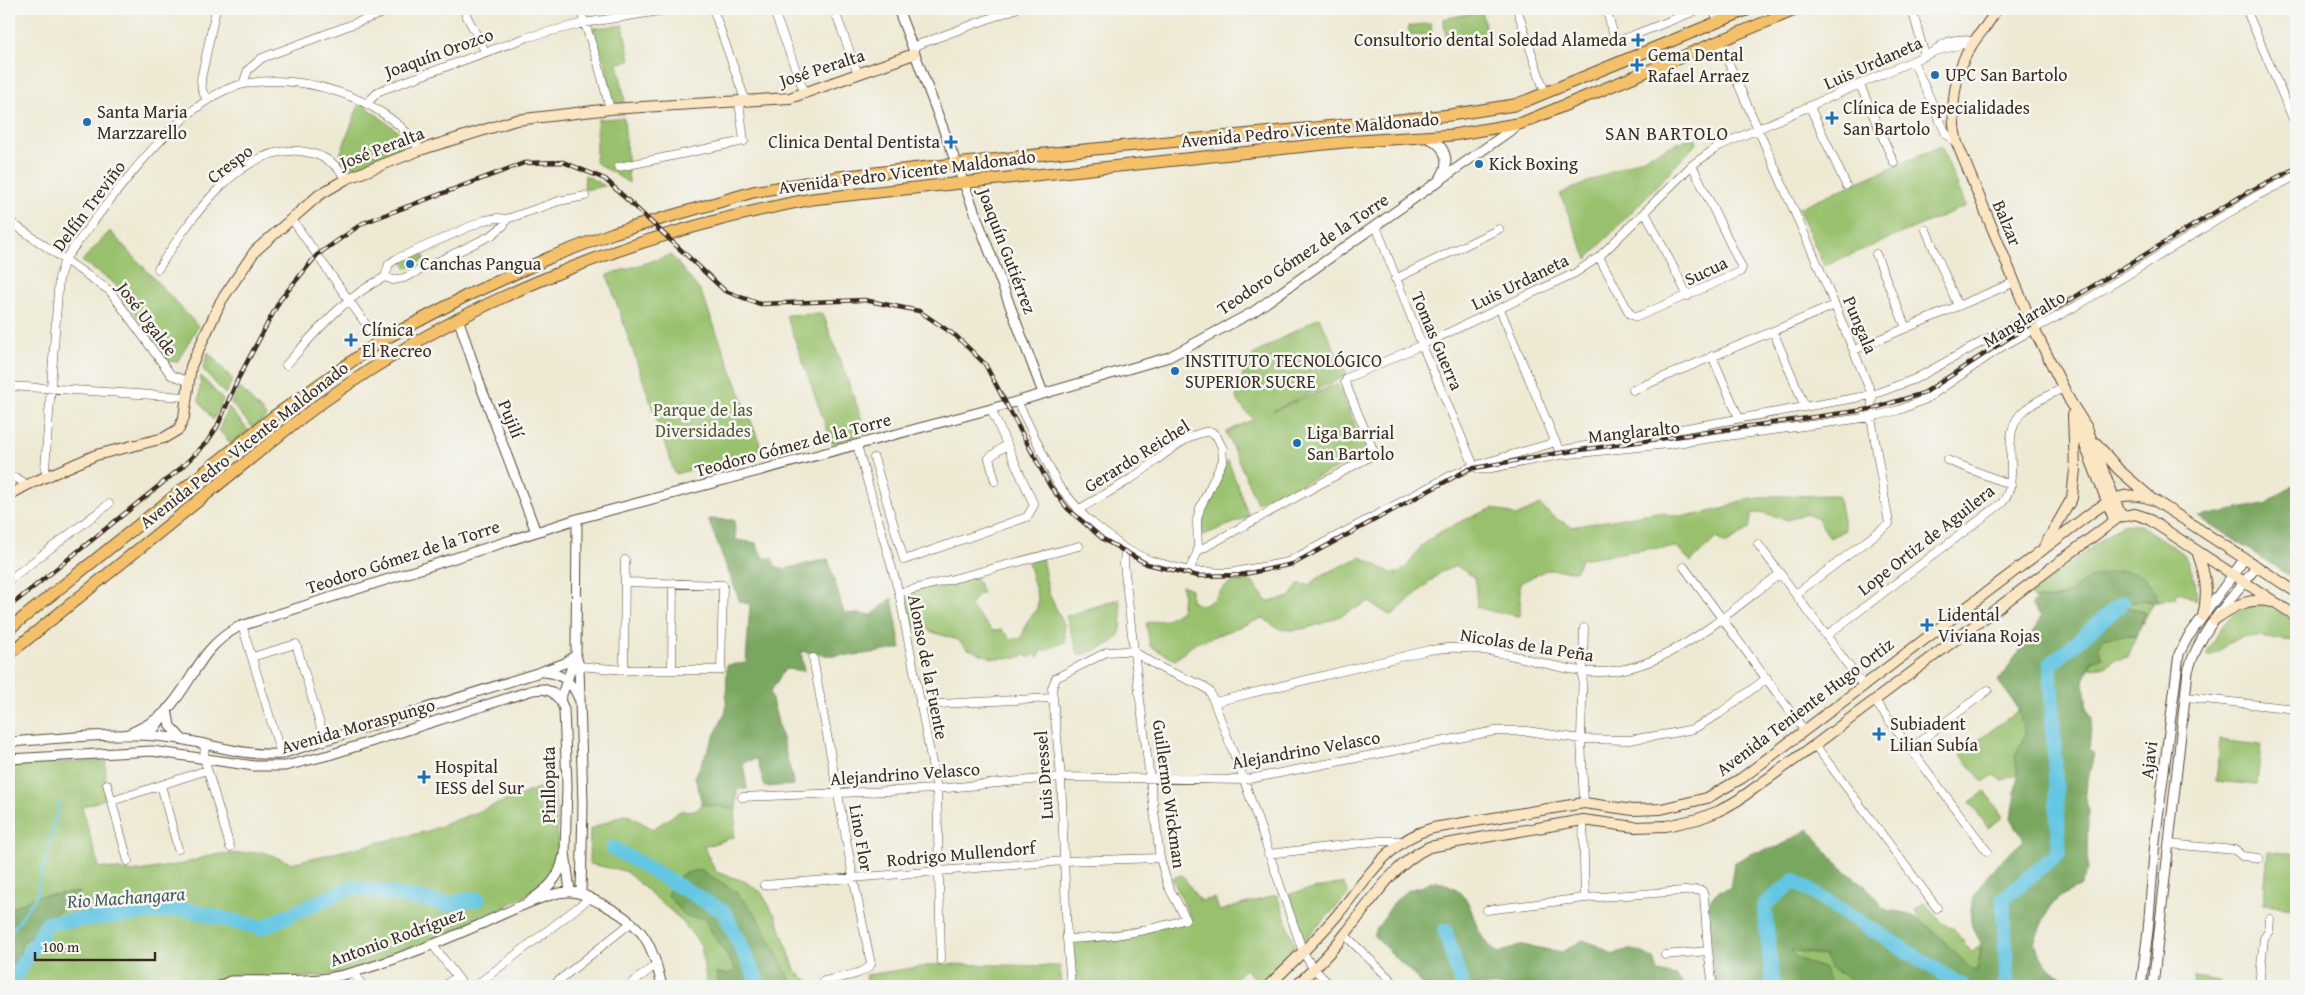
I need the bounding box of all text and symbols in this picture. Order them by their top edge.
street label: Joaquín Orozco [379,20,497,85]
place label: Consultorio dental Soledad Alameda [1354,26,1627,53]
street label: Luis Urdaneta [1819,29,1927,96]
marker: Consultorio dental Soledad Alameda [1631,33,1645,47]
street label: José Peralta [774,41,868,95]
place label: Gema Dental Rafael Arraez [1648,41,1749,89]
marker: Gema Dental Rafael Arraez [1630,58,1644,72]
place label: UPC San Bartolo [1945,61,2068,88]
marker: UPC San Bartolo [1929,69,1941,81]
place label: Clínica de Especialidades San Bartolo [1843,94,2030,142]
place label: Santa Maria Marzzarello [97,98,188,146]
street label: Avenida Pedro Vicente Maldonado [1180,105,1440,154]
marker: Clínica de Especialidades San Bartolo [1825,111,1839,125]
marker: Santa Maria Marzzarello [81,116,93,128]
street label: José Peralta [334,119,428,177]
district label: SAN BARTOLO [1605,119,1729,147]
place label: Clinica Dental Dentista [768,128,940,155]
marker: Clinica Dental Dentista [944,135,958,149]
street label: Crespo [201,137,258,190]
street label: Avenida Pedro Vicente Maldonado [777,142,1037,201]
place label: Kick Boxing [1489,150,1578,177]
street label: Delfín Treviño [45,154,132,257]
marker: Kick Boxing [1473,158,1485,170]
street label: Joaquín Gutiérrez [970,182,1044,318]
street label: Teodoro Gómez de la Torre [1211,186,1394,321]
street label: Balzar [1986,196,2029,251]
street label: Luis Urdaneta [1467,246,1573,317]
street label: Sucua [1680,249,1732,292]
place label: Canchas Pangua [420,250,542,277]
marker: Canchas Pangua [404,258,416,270]
street label: José Ugalde [109,274,184,362]
street label: Manglaralto [1977,283,2070,354]
street label: Tomas Guerra [1405,287,1471,395]
street label: Pungala [1836,292,1885,358]
place label: Clínica El Recreo [362,316,432,364]
marker: Clínica El Recreo [344,333,358,347]
place label: INSTITUTO TECNOLÓGICO SUPERIOR SUCRE [1185,347,1382,395]
street label: Avenida Pedro Vicente Maldonado [133,354,354,535]
marker: INSTITUTO TECNOLÓGICO SUPERIOR SUCRE [1169,365,1181,377]
street label: Pujilí [492,395,532,443]
park label: Parque de las Diversidades [653,396,753,444]
street label: Teodoro Gómez de la Torre [692,405,894,484]
street label: Gerardo Reichel [1079,412,1195,499]
street label: Manglaralto [1587,413,1681,450]
place label: Liga Barrial San Bartolo [1307,419,1394,467]
marker: Liga Barrial San Bartolo [1291,437,1303,449]
street label: Lope Ortiz de Aguilera [1851,477,2000,602]
street label: Teodoro Gómez de la Torre [303,512,503,601]
street label: Alonso de la Fuente [901,592,956,742]
place label: Lidental Viviana Rojas [1938,601,2040,649]
marker: Lidental Viviana Rojas [1920,618,1934,632]
street label: Nicolas de la Peña [1458,621,1596,668]
street label: Avenida Teniente Hugo Ortiz [1710,631,1899,782]
street label: Avenida Moraspungo [278,691,438,760]
place label: Subiadent Lilian Subía [1890,710,1978,758]
street label: Guillermo Wickman [1146,718,1193,870]
street label: Alejandrino Velasco [1230,723,1382,776]
marker: Subiadent Lilian Subía [1872,727,1886,741]
street label: Luis Dressel [1027,730,1060,820]
street label: Ajavi [2133,739,2164,780]
street label: Pinllopata [535,746,562,824]
place label: Hospital IESS del Sur [435,753,525,801]
street label: Alejandrino Velasco [829,755,981,792]
marker: Hospital IESS del Sur [417,770,431,784]
street label: Lino Flor [842,802,881,874]
street label: Rodrigo Mullendorf [886,833,1038,873]
water label: Rio Machangara [65,879,186,915]
street label: Antonio Rodríguez [326,900,468,973]
scale bar [35,930,155,962]
text: 100 m [42,936,80,957]

